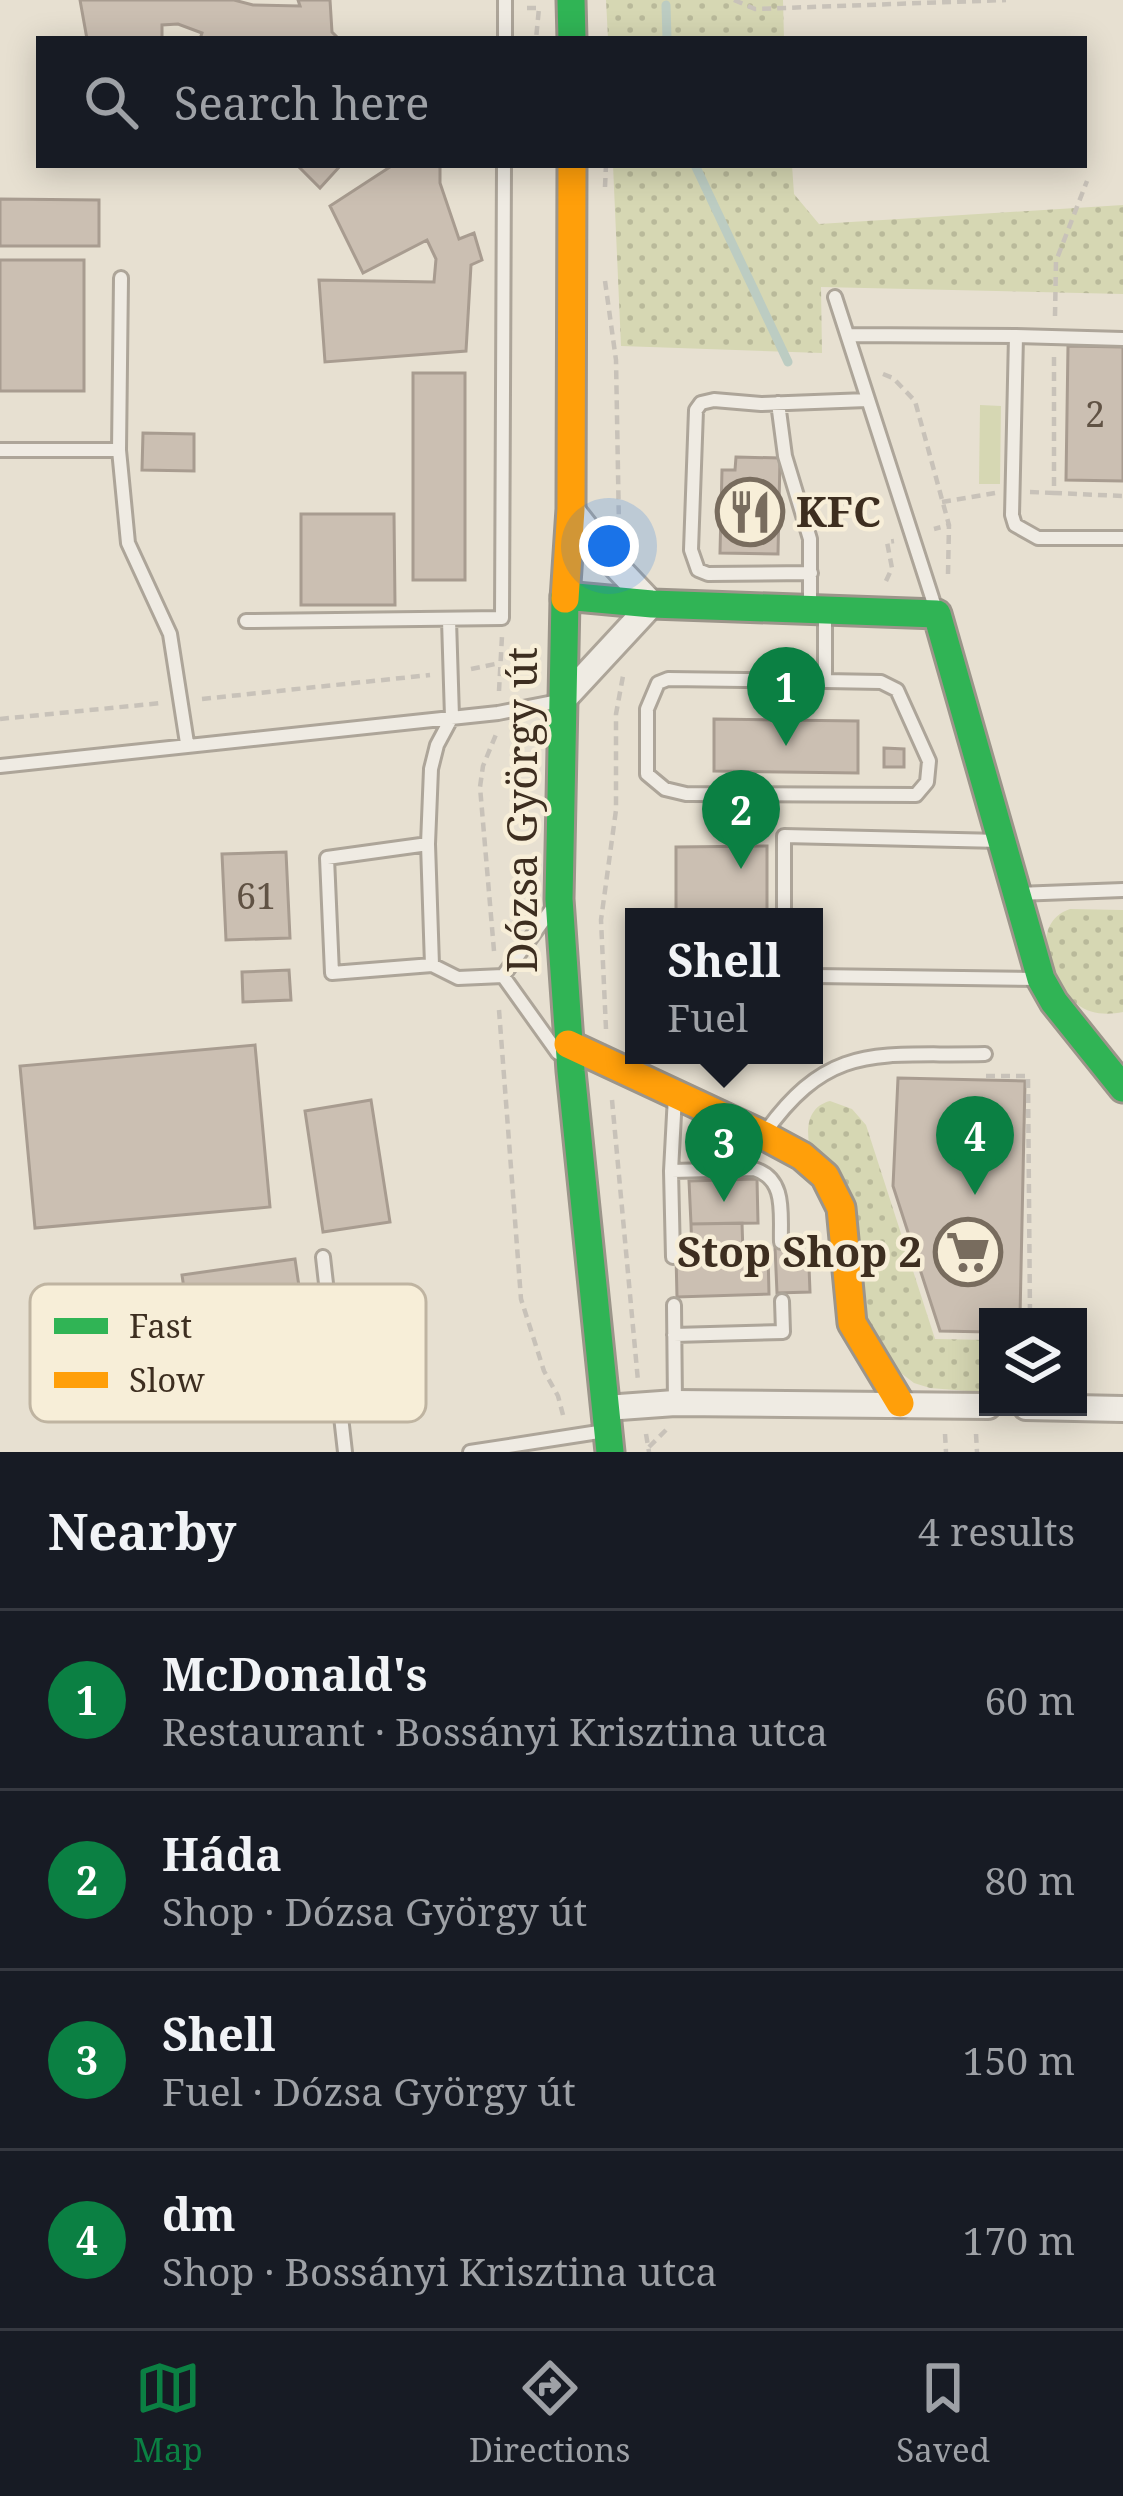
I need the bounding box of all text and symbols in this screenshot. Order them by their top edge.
search box [36,36,1087,168]
icon: search [78,69,144,135]
text: Search here [174,72,429,133]
house number: 2 [1085,389,1105,438]
restaurant icon: KFC [715,477,785,547]
place label: KFC [796,482,881,539]
your location [579,516,639,576]
street label: Dózsa György út [492,647,549,973]
pin: 1 [747,647,825,746]
pin: 2 [702,770,780,869]
house number: 61 [236,871,276,920]
popup [625,908,823,1064]
text: Shell [667,929,781,990]
text: Fuel [667,990,748,1043]
pin: 4 [936,1096,1014,1195]
pin: 3 [685,1103,763,1202]
supermarket icon: Stop Shop 2 [933,1217,1003,1287]
place label: Stop Shop 2 [677,1222,922,1279]
legend [30,1284,426,1422]
text: Fast [129,1303,192,1348]
map controls [979,1308,1087,1416]
button: layers [979,1308,1087,1416]
text: Slow [129,1357,205,1402]
text: Nearby [48,1495,236,1565]
text: 4 results [918,1504,1075,1557]
text: McDonald's [162,1643,427,1704]
text: 1 [76,1673,98,1726]
text: 60 m [984,1673,1075,1726]
text: Restaurant · Bossányi Krisztina utca [162,1704,828,1757]
text: Háda [162,1823,282,1884]
text: 2 [76,1853,98,1906]
text: 80 m [984,1853,1075,1906]
text: Shop · Dózsa György út [162,1884,587,1937]
text: Shell [162,2003,276,2064]
text: 3 [76,2033,98,2086]
text: 150 m [963,2033,1075,2086]
text: Fuel · Dózsa György út [162,2064,576,2117]
text: dm [162,2183,236,2244]
text: 4 [76,2213,98,2266]
text: 170 m [963,2213,1075,2266]
text: Shop · Bossányi Krisztina utca [162,2244,717,2297]
tab: Map [133,2355,203,2472]
tab: Directions [469,2355,630,2472]
tab: Saved [896,2355,990,2472]

